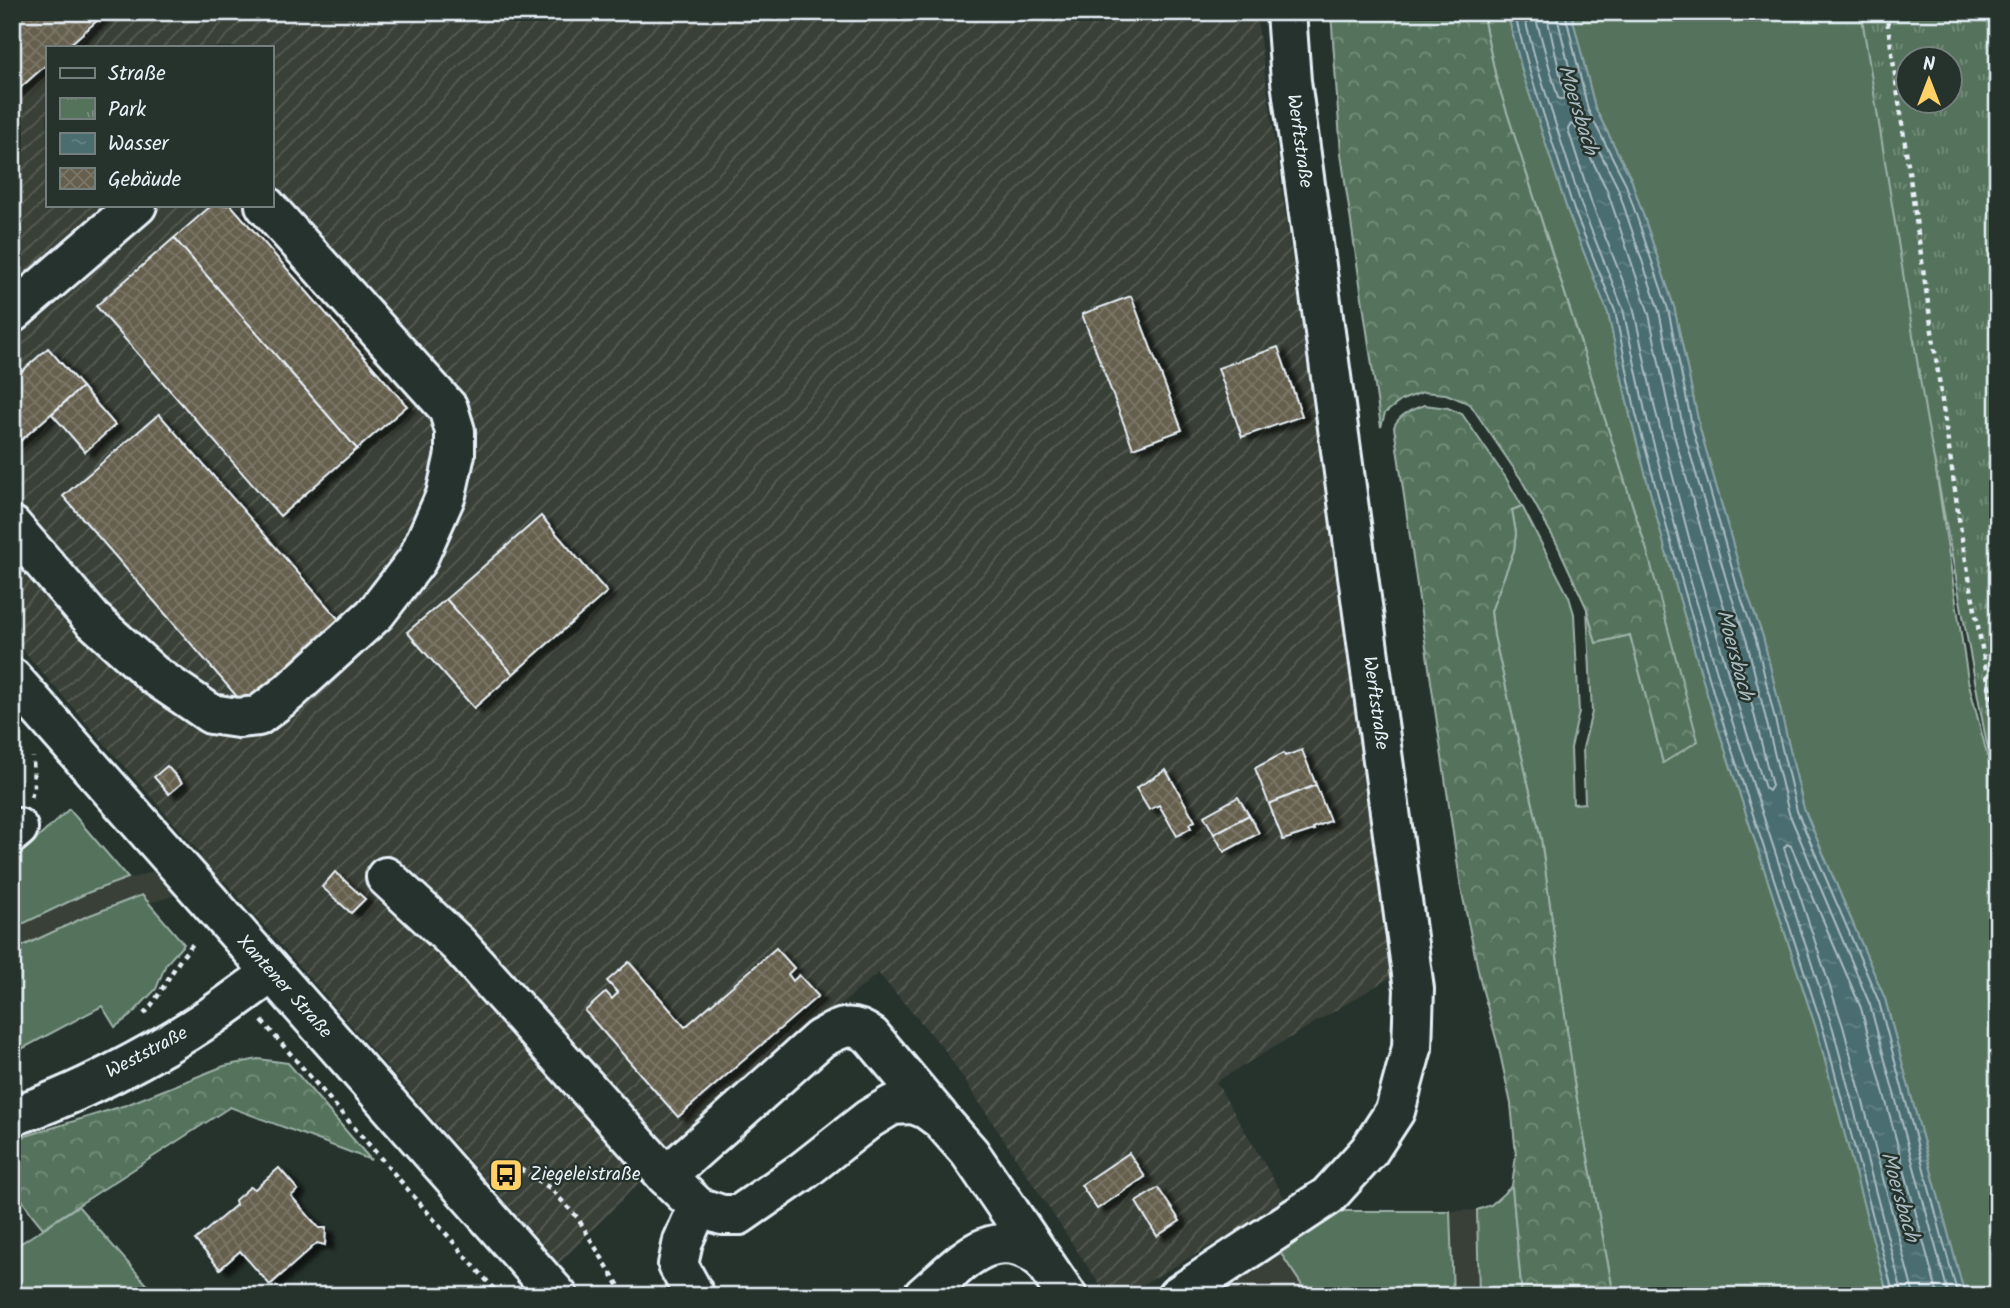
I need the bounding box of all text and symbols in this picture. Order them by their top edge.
legend [46,46,273,206]
north arrow [1895,46,1965,116]
text: N [1923,50,1935,80]
text: Straße [108,58,166,91]
water label: Moersbach [1548,61,1607,161]
street label: Werftstraße [1278,92,1320,190]
text: Park [108,94,146,127]
text: Wasser [108,128,170,161]
text: Gebäude [108,164,182,197]
water label: Moersbach [1706,606,1762,706]
street label: Werftstraße [1354,654,1396,752]
street label: Xantener Straße [229,928,340,1046]
street label: Weststraße [101,1019,194,1087]
water label: Moersbach [1870,1148,1928,1248]
bus stop icon: Ziegeleistraße [487,1156,525,1194]
place label: Ziegeleistraße [530,1160,641,1190]

